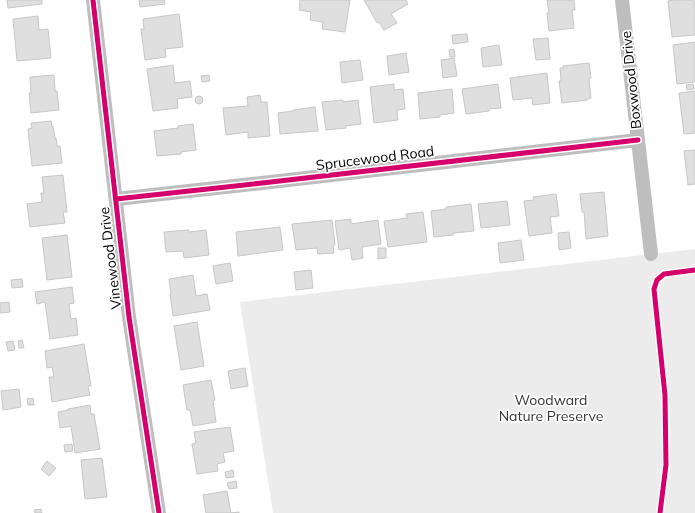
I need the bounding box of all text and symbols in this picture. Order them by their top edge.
street label: Boxwood Drive [617,30,645,130]
street label: Sprucewood Road [315,142,435,174]
street label: Vinewood Drive [95,206,125,310]
park label: Woodward Nature Preserve [499,391,603,425]

